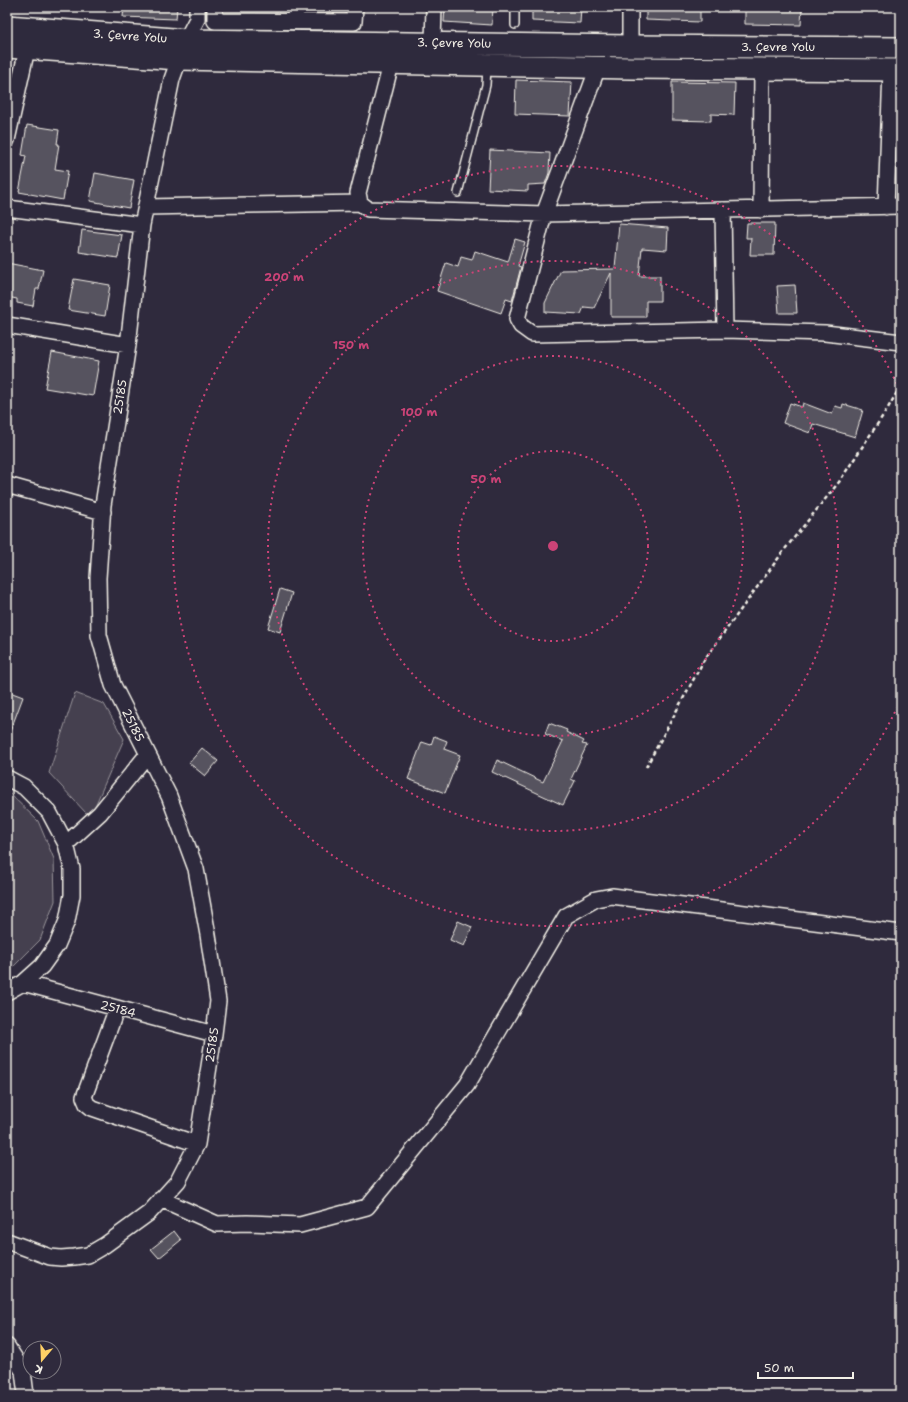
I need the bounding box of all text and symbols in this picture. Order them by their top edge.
street label: 3. Çevre Yolu [92,25,168,47]
street label: 3. Çevre Yolu [417,34,491,52]
street label: 3. Çevre Yolu [741,39,815,55]
text: 200 m [264,269,304,285]
text: 150 m [333,337,369,353]
street label: 25185 [109,378,131,416]
text: 100 m [401,404,438,420]
text: 50 m [471,471,502,487]
centre of rings [546,539,560,553]
street label: 25185 [118,706,148,744]
street label: 25184 [98,997,138,1021]
street label: 25185 [202,1026,222,1064]
north arrow [22,1340,62,1380]
scale bar [758,1354,853,1380]
text: 50 m [764,1360,794,1376]
text: K [32,1361,45,1377]

